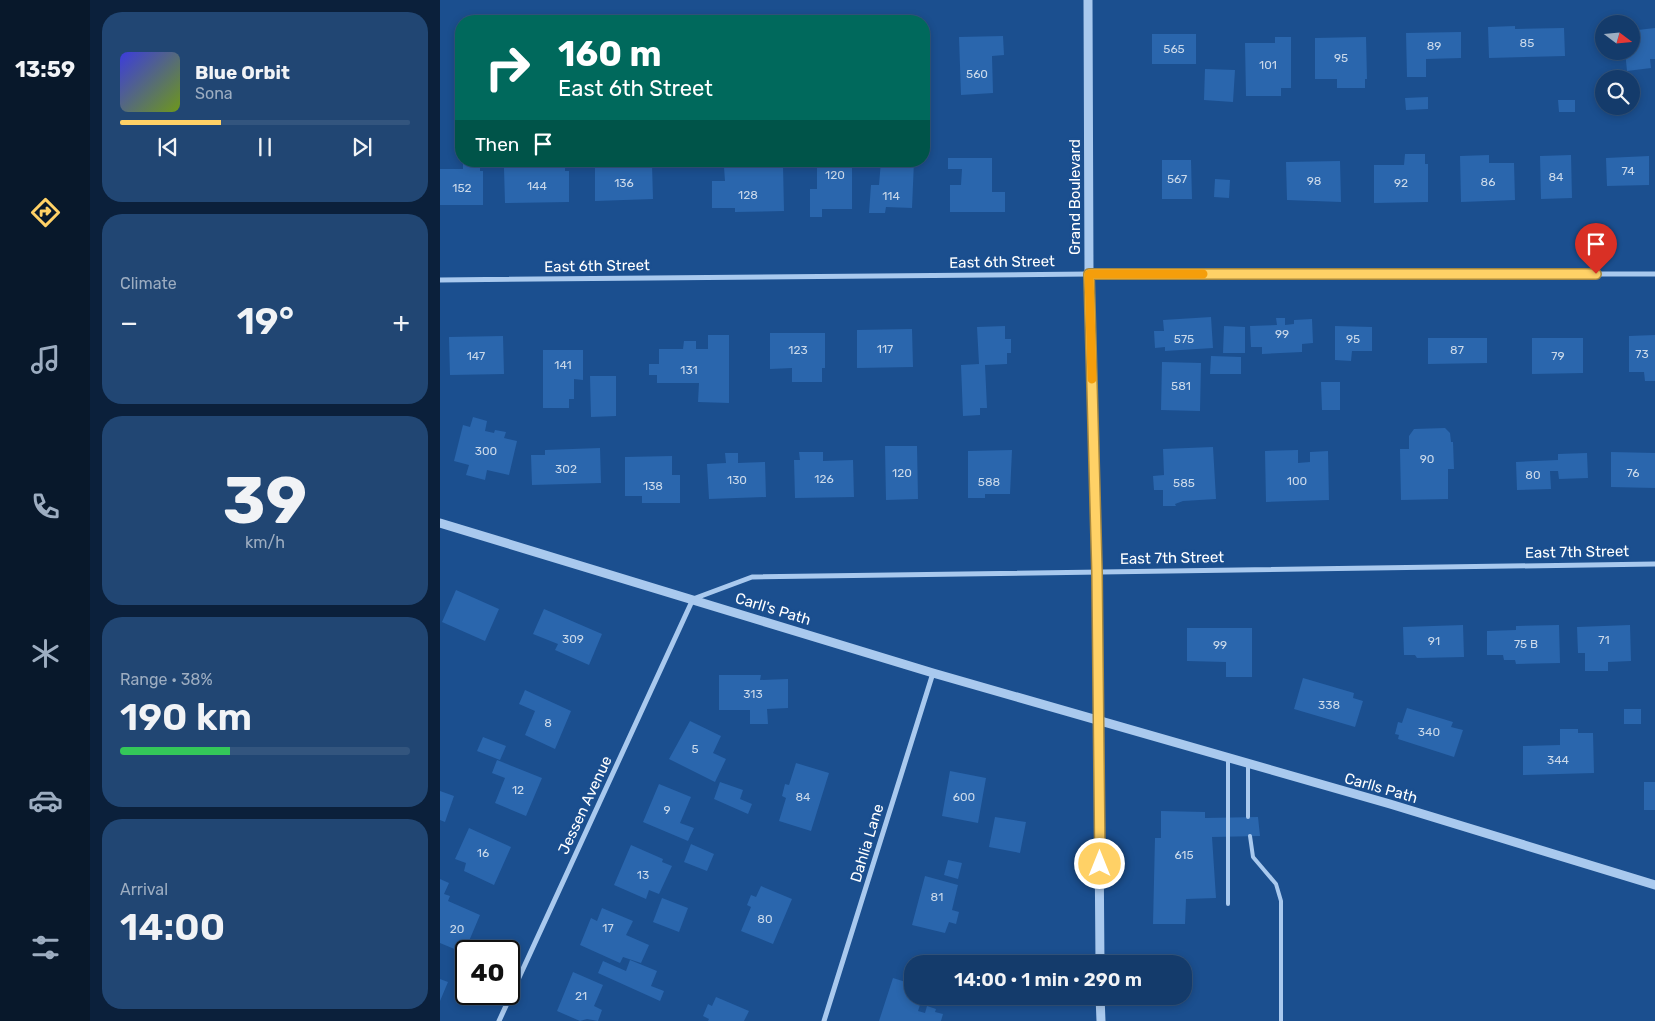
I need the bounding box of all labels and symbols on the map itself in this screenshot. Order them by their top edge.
north arrow [1595,15,1640,60]
house number: 85 [1520,36,1534,50]
house number: 89 [1427,39,1441,53]
house number: 565 [1163,42,1185,56]
house number: 95 [1334,51,1348,65]
house number: 101 [1259,58,1277,72]
house number: 560 [966,67,988,81]
street label: Grand Boulevard [1066,139,1084,255]
house number: 74 [1621,164,1635,178]
house number: 120 [825,168,845,182]
house number: 84 [1548,170,1564,184]
house number: 567 [1167,172,1187,186]
house number: 98 [1307,174,1321,188]
house number: 86 [1481,175,1495,189]
house number: 136 [614,176,634,190]
house number: 92 [1394,176,1408,190]
house number: 144 [527,179,548,193]
house number: 152 [452,181,472,195]
house number: 128 [738,188,758,202]
house number: 114 [882,189,900,203]
pin [1575,223,1617,274]
street label: East 6th Street [949,252,1055,272]
street label: East 6th Street [544,256,650,276]
house number: 99 [1275,327,1289,341]
house number: 575 [1174,332,1194,346]
house number: 95 [1346,332,1360,346]
house number: 117 [877,342,893,356]
house number: 123 [788,343,808,357]
house number: 87 [1450,343,1464,357]
house number: 73 [1635,347,1649,361]
house number: 147 [467,349,485,363]
house number: 79 [1551,349,1565,363]
house number: 141 [554,358,572,372]
house number: 131 [680,363,698,377]
house number: 581 [1171,379,1191,393]
house number: 300 [475,444,497,458]
house number: 90 [1420,452,1434,466]
house number: 302 [555,462,577,476]
house number: 120 [892,466,912,480]
house number: 76 [1626,466,1640,480]
house number: 80 [1525,468,1541,482]
house number: 126 [814,472,834,486]
house number: 130 [727,473,747,487]
house number: 100 [1287,474,1307,488]
house number: 588 [978,475,1000,489]
house number: 585 [1173,476,1195,490]
house number: 138 [643,479,663,493]
street label: East 7th Street [1525,542,1629,562]
street label: East 7th Street [1120,548,1224,568]
street label: Carll's Path [733,589,813,629]
house number: 309 [562,632,584,646]
house number: 71 [1598,633,1610,647]
house number: 91 [1428,634,1440,648]
house number: 75 B [1514,637,1538,651]
house number: 99 [1213,638,1227,652]
house number: 313 [743,687,763,701]
house number: 338 [1318,698,1340,712]
house number: 8 [544,716,552,730]
house number: 340 [1418,725,1440,739]
house number: 5 [691,742,699,756]
street label: Jessen Avenue [554,753,616,857]
house number: 344 [1547,753,1570,767]
street label: Carlls Path [1342,769,1420,807]
house number: 12 [512,783,524,797]
house number: 84 [795,790,811,804]
house number: 600 [953,790,975,804]
street label: Dahlia Lane [847,802,887,884]
house number: 9 [663,803,671,817]
position arrow [1073,837,1125,889]
house number: 16 [477,846,489,860]
house number: 615 [1174,848,1194,862]
house number: 13 [637,868,649,882]
house number: 81 [931,890,943,904]
house number: 80 [757,912,773,926]
house number: 17 [602,921,614,935]
house number: 20 [450,922,464,936]
speed limit sign: 40 [455,940,520,1005]
house number: 21 [575,989,587,1003]

